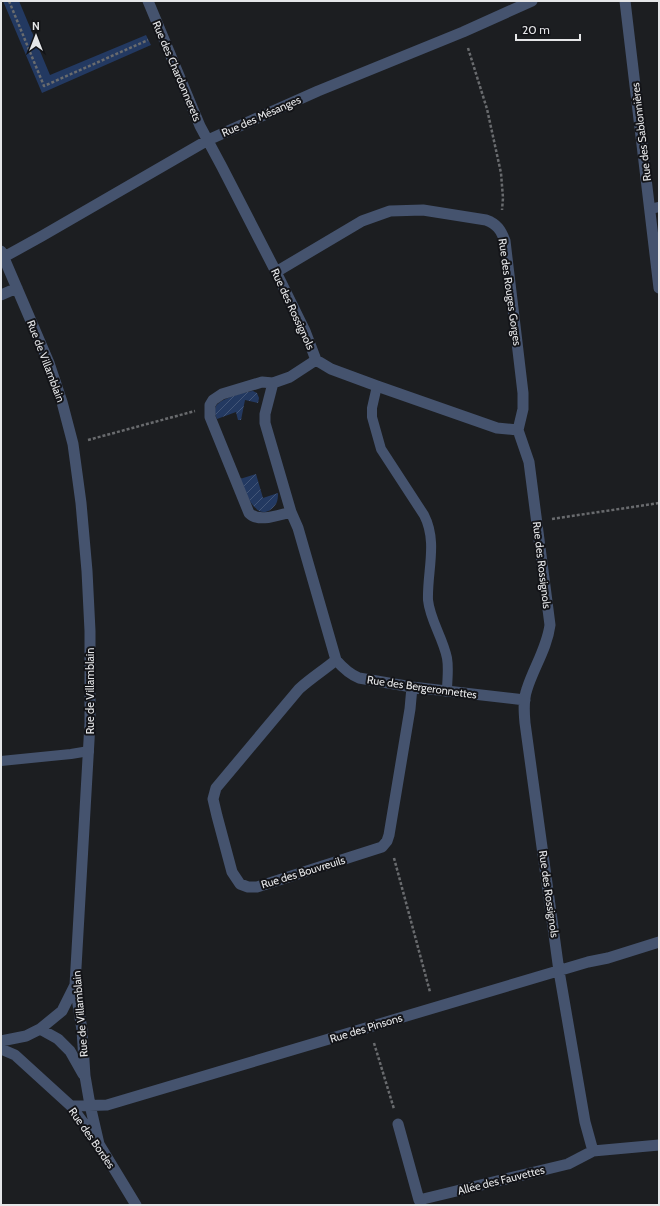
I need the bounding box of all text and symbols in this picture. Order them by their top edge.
north arrow [16,16,56,56]
scale bar [516,16,580,42]
text: N [32,19,40,33]
street label: Rue des Chardonnerets [149,19,205,124]
text: 20 m [522,22,550,37]
street label: Rue des Sablonnières [628,81,654,182]
street label: Rue des Mésanges [219,92,303,140]
street label: Rue des Rouges Gorges [496,238,525,347]
street label: Rue des Rossignols [268,266,318,352]
street label: Rue de Villamblain [24,318,68,404]
street label: Rue des Rossignols [530,521,554,610]
street label: Rue de Villamblain [83,648,97,734]
street label: Rue des Bergeronnettes [366,672,478,702]
street label: Rue des Rossignols [536,850,562,939]
street label: Rue des Bouvreuils [259,852,347,891]
street label: Rue de Villamblain [69,970,91,1058]
street label: Rue des Pinsons [328,1010,404,1046]
street label: Rue des Bordes [66,1105,118,1172]
street label: Allée des Fauvettes [456,1162,546,1198]

